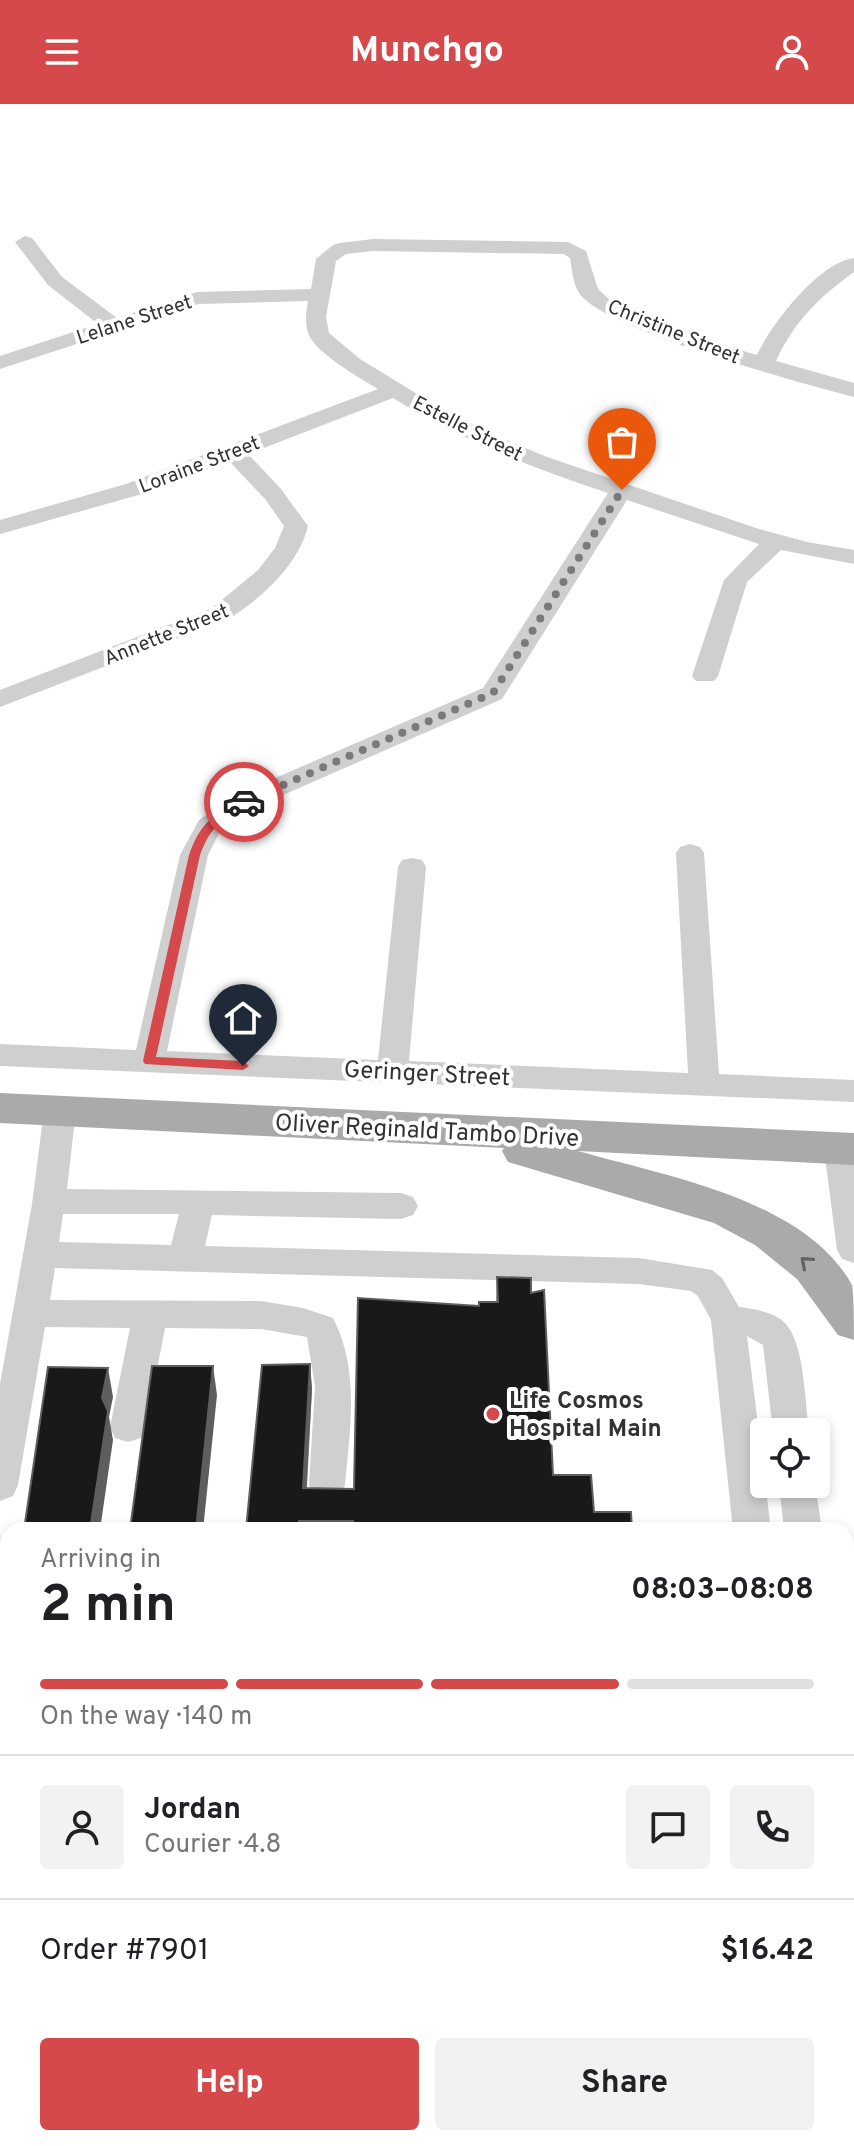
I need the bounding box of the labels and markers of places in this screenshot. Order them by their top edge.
pin [588,408,656,490]
pin [209,984,277,1066]
place label: Life Cosmos Hospital Main [509,1387,662,1445]
marker: Life Cosmos Hospital Main [484,1405,502,1423]

